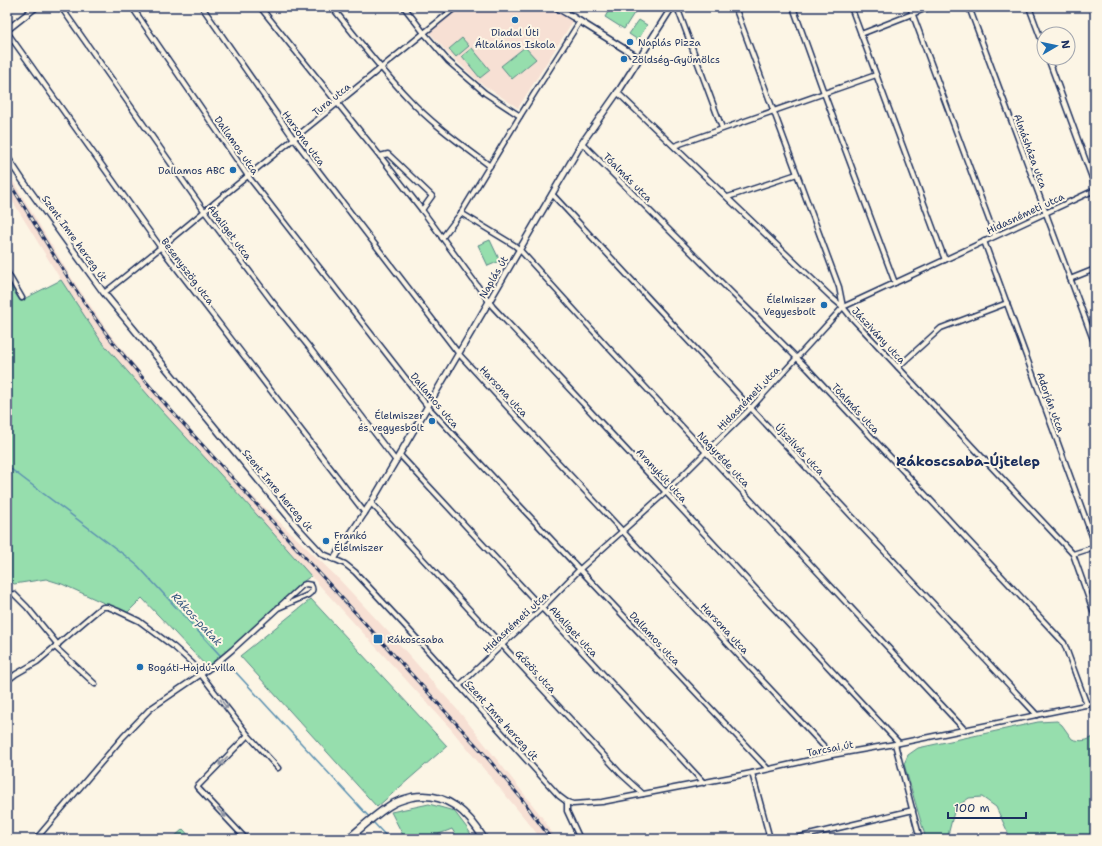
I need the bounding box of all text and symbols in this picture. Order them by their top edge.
marker: Diadal Úti Általános Iskola [510,15,520,25]
place label: Diadal Úti Általános Iskola [475,26,556,51]
north arrow [1036,26,1076,66]
place label: Naplás Pizza [638,36,702,49]
marker: Naplás Pizza [625,37,635,47]
text: N [1057,39,1074,50]
place label: Zöldség-Gyümölcs [632,53,720,66]
marker: Zöldség-Gyümölcs [619,54,629,64]
street label: Tura utca [310,80,354,119]
street label: Harsona utca [279,108,328,169]
street label: Almásháza utca [1011,112,1050,191]
street label: Dallamos utca [212,114,262,178]
street label: Tóalmás utca [600,150,656,205]
place label: Dallamos ABC [158,164,225,177]
marker: Dallamos ABC [228,165,238,175]
street label: Hidasnémeti utca [984,189,1067,237]
street label: Szent Imre herceg út [39,193,110,284]
street label: Abaliget utca [205,202,255,263]
street label: Besenyszög utca [158,235,217,308]
street label: Naplás út [476,254,511,301]
place label: Élelmiszer Vegyesbolt [763,293,816,318]
marker: Élelmiszer Vegyesbolt [819,300,829,310]
street label: Jászivány utca [849,304,909,367]
street label: Harsona utca [477,363,531,420]
street label: Hidasnémeti utca [714,363,783,433]
street label: Dallamos utca [408,370,462,431]
street label: Adorján utca [1034,370,1068,435]
street label: Tóalmás utca [829,380,883,437]
place label: Élelmiszer és vegyesbolt [358,409,424,434]
marker: Élelmiszer és vegyesbolt [427,416,437,426]
street label: Újszilvás utca [772,421,827,479]
street label: Nagyréde utca [695,429,753,490]
street label: Aranykút utca [633,446,690,506]
street label: Szent Imre herceg út [239,447,316,534]
district label: Rákoscsaba-Újtelep [896,452,1040,470]
place label: Frankó Élelmiszer [334,529,384,554]
marker: Frankó Élelmiszer [321,536,331,546]
street label: Hidasnémeti utca [480,588,551,656]
water label: Rákos-patak [168,589,226,650]
street label: Harsona utca [698,600,752,657]
street label: Abaliget utca [547,603,601,660]
street label: Dallamos utca [627,609,683,668]
marker: Rákoscsaba [372,633,384,645]
place label: Rákoscsaba [387,633,445,646]
street label: Gőzös utca [512,647,559,696]
place label: Bogáti-Hajdú-villa [148,661,236,674]
marker: Bogáti-Hajdú-villa [135,662,145,672]
street label: Szent Imre herceg út [462,678,541,763]
one-way arrow [220,699,229,710]
street label: Tarcsai út [806,738,855,759]
one-way arrow [218,756,228,766]
scale bar [948,794,1026,820]
text: 100 m [954,800,990,816]
one-way arrow [217,808,227,818]

